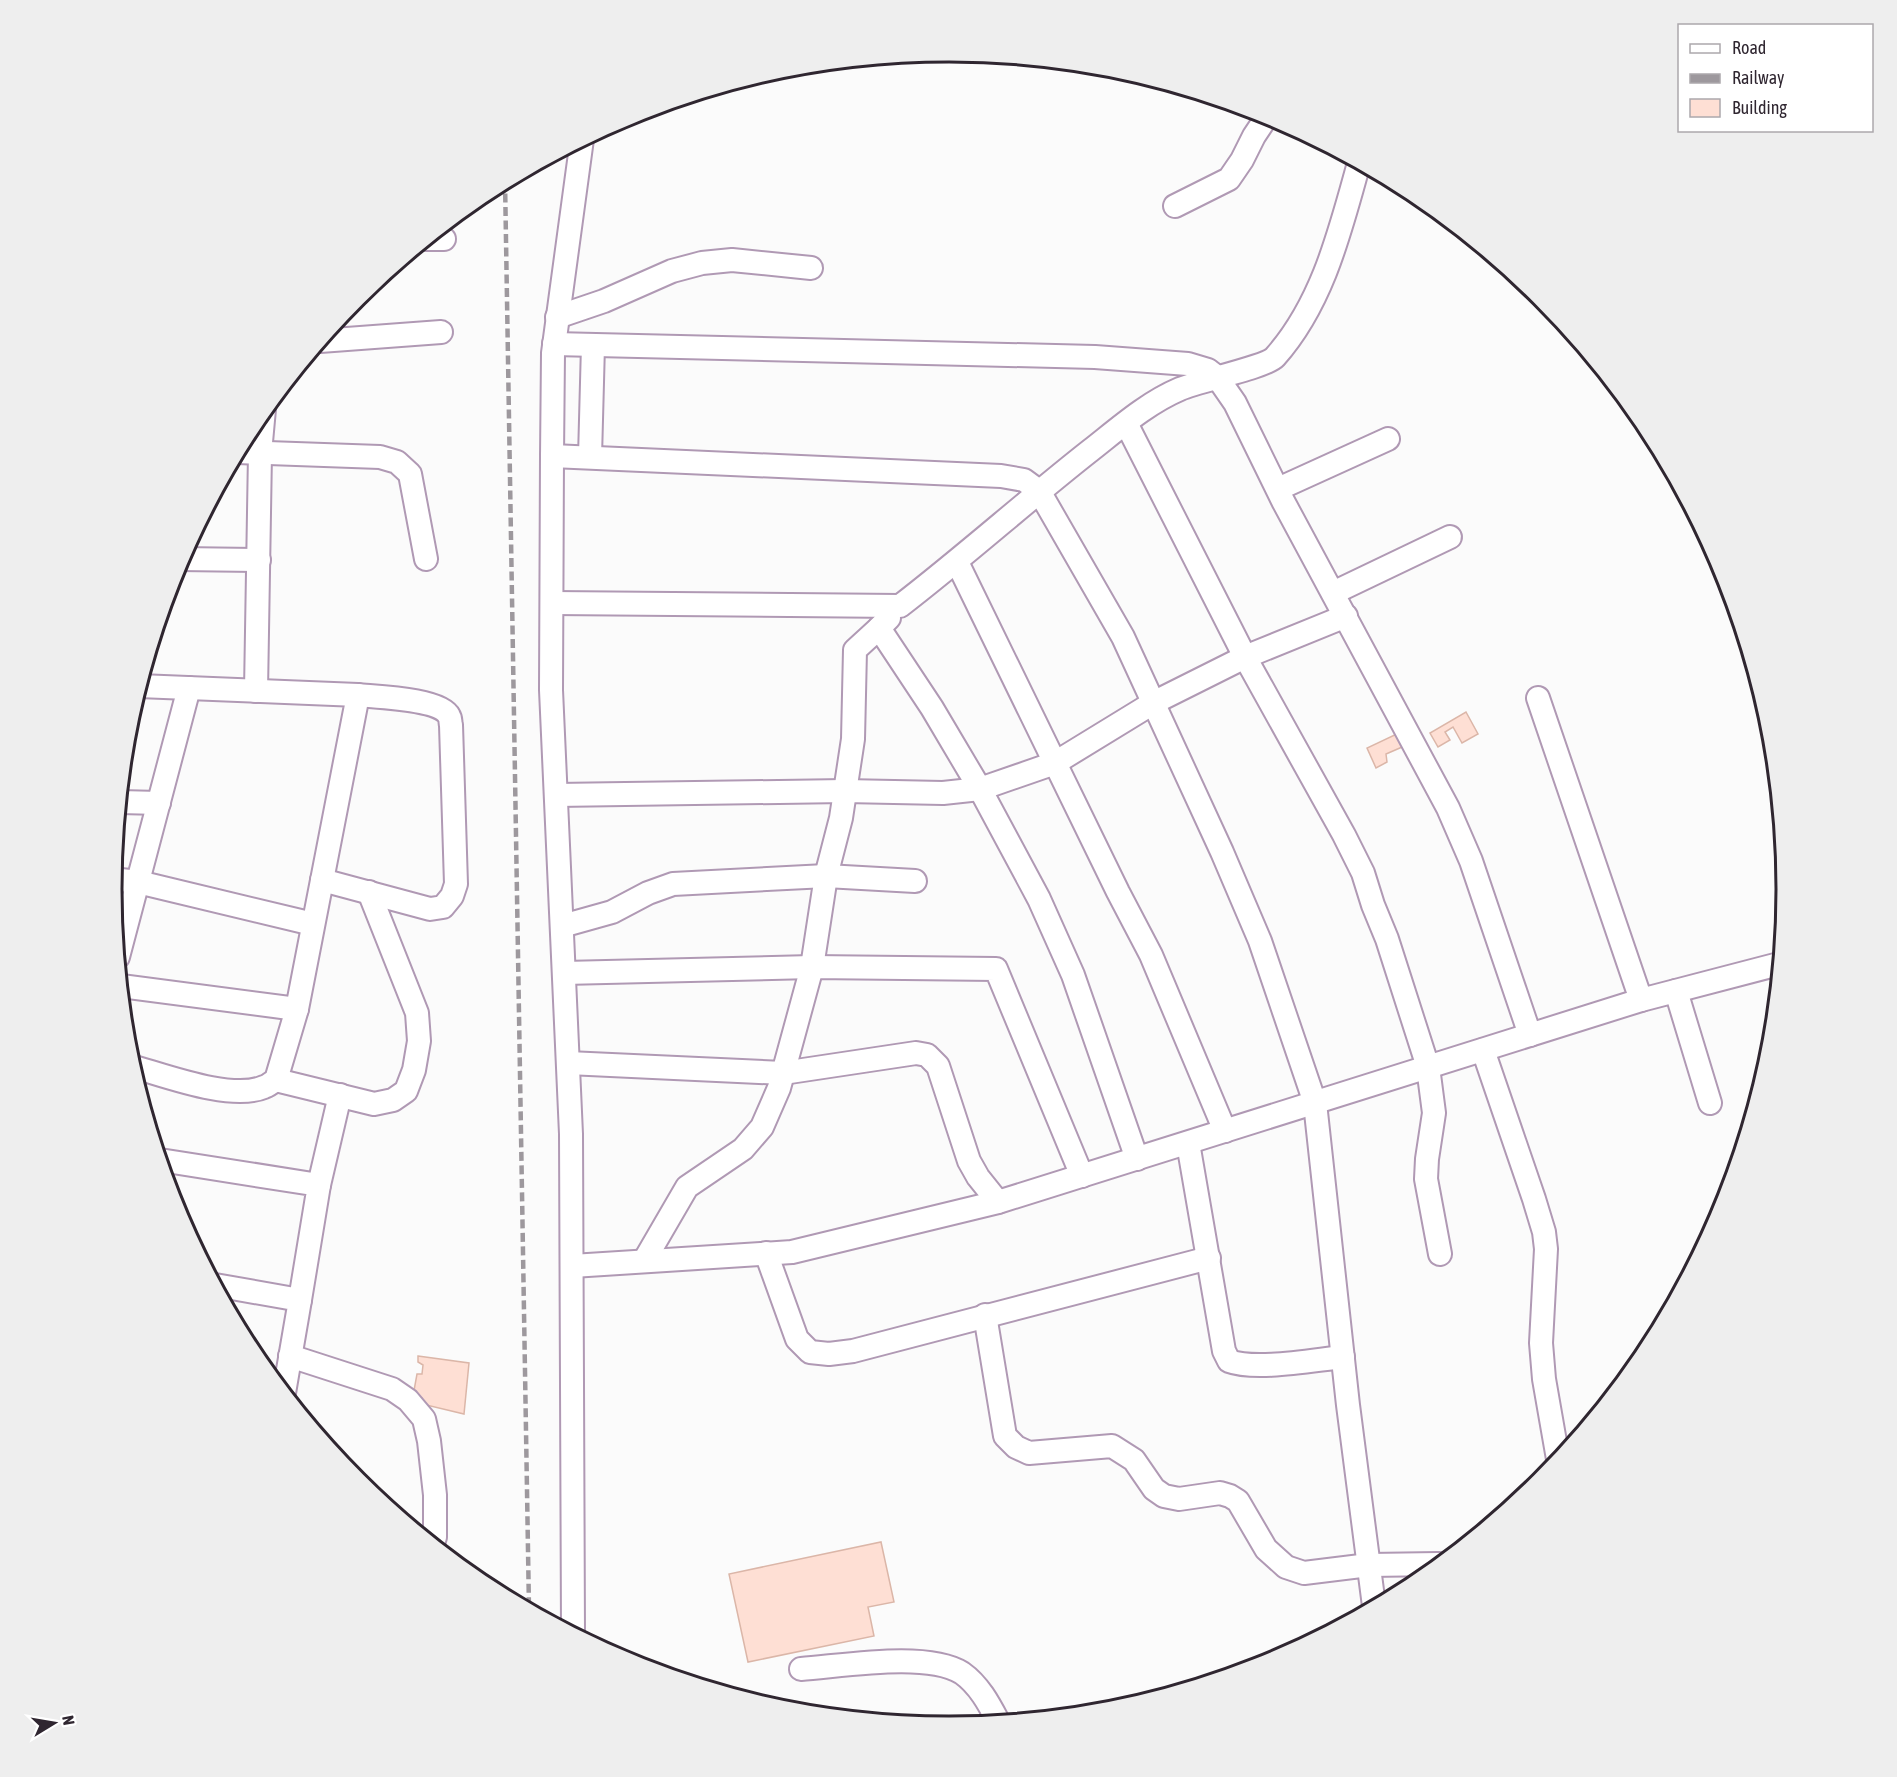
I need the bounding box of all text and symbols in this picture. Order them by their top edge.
legend [1678,24,1873,132]
text: Road [1732,37,1766,58]
text: Railway [1732,67,1784,88]
text: Building [1732,97,1787,118]
north arrow [24,1693,84,1753]
text: N [59,1714,78,1726]

